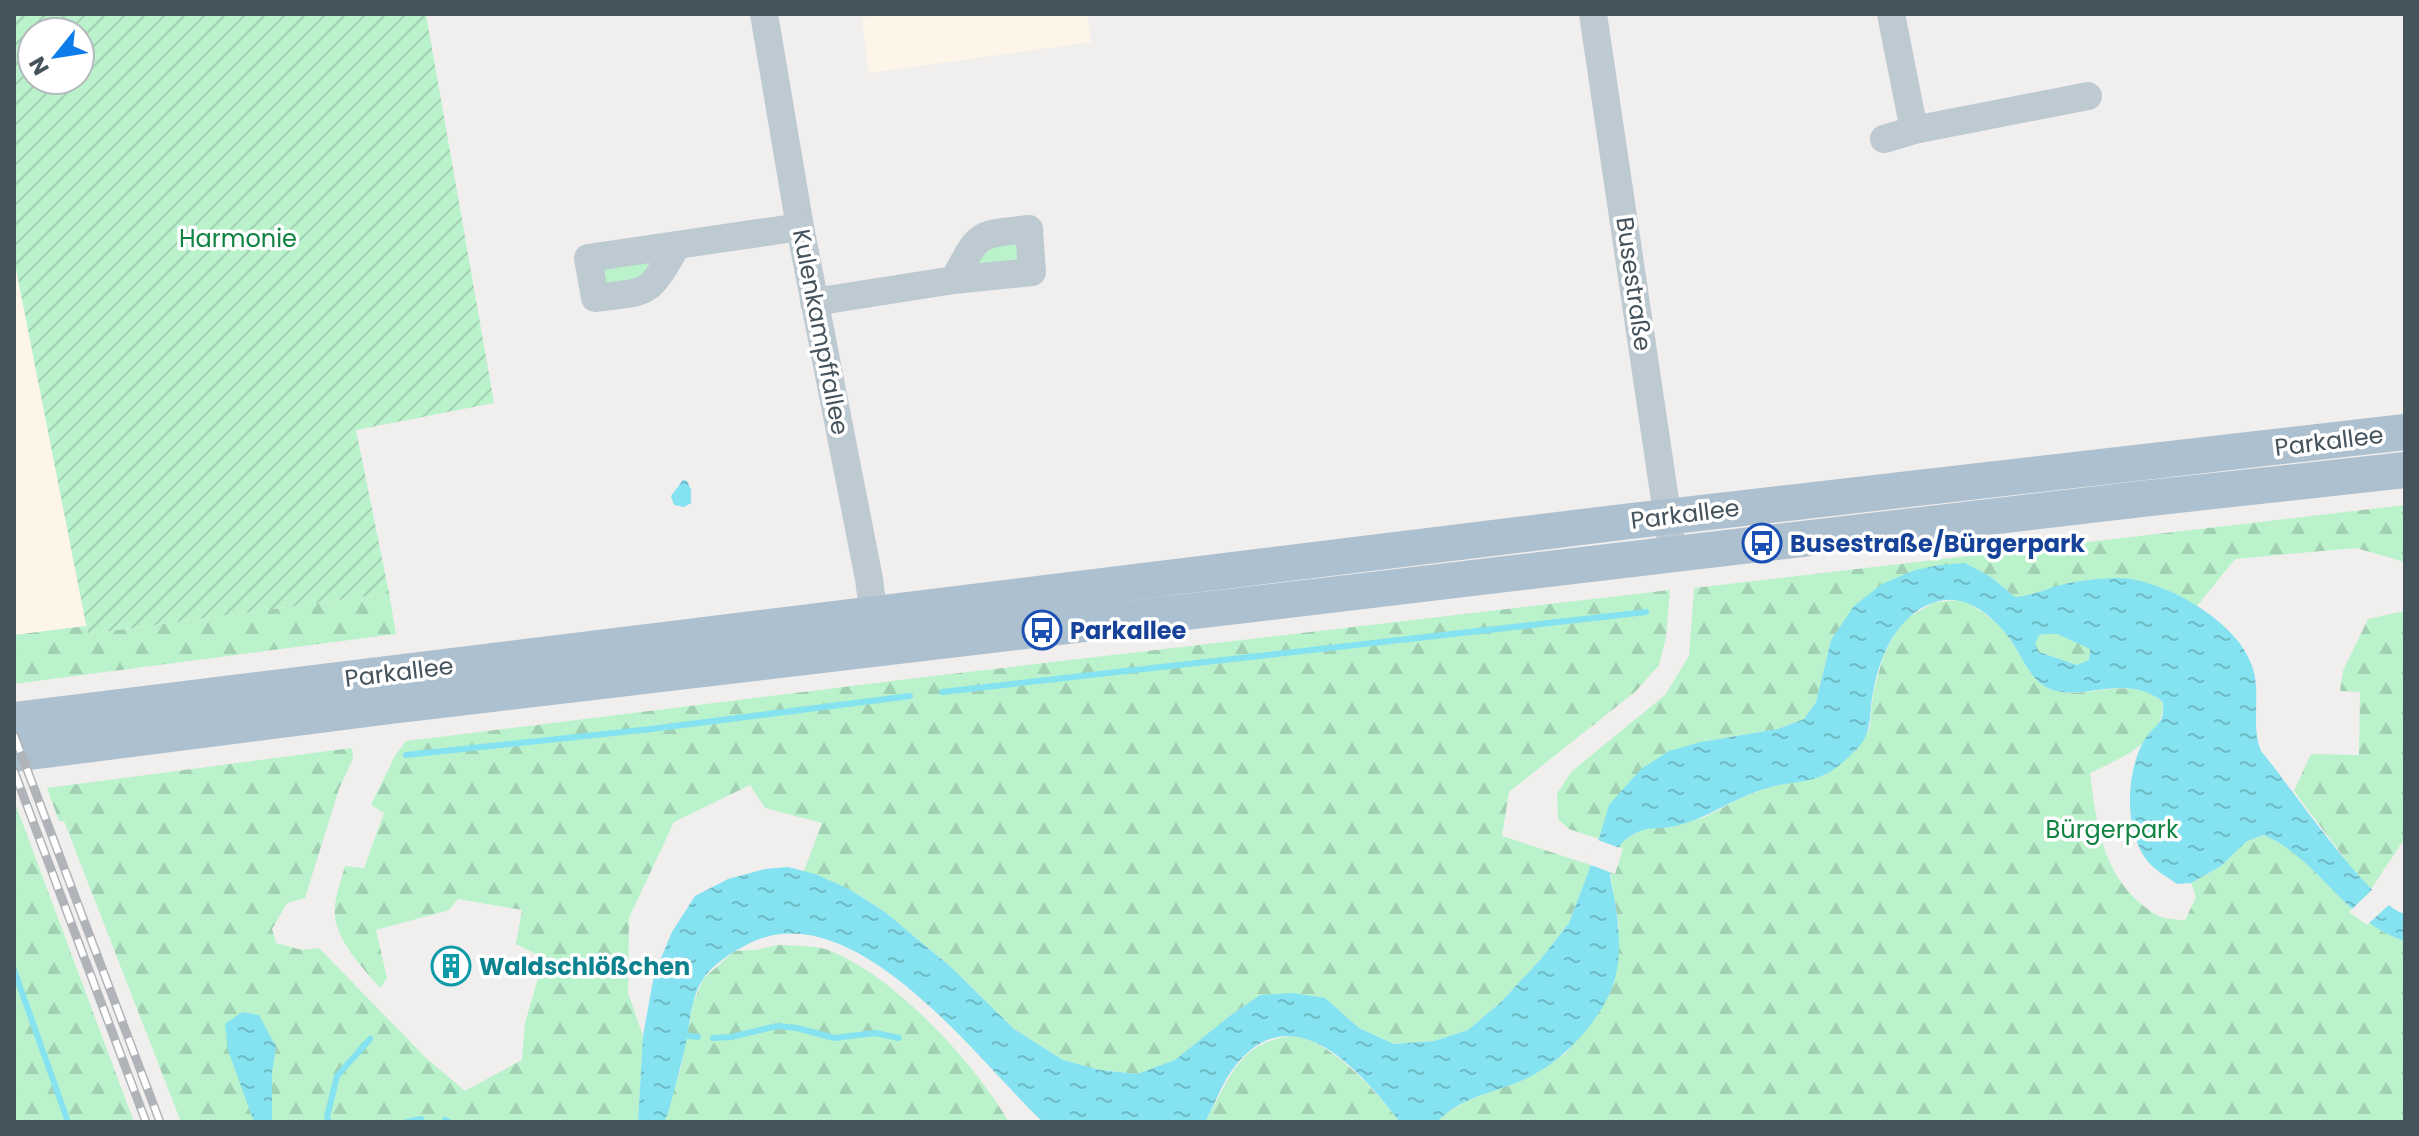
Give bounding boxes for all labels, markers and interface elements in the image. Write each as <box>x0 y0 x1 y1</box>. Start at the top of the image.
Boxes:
north arrow <box>16 16 96 96</box>
text: N <box>22 51 57 81</box>
street label: Busestraße <box>1608 215 1660 353</box>
park label: Harmonie <box>179 222 297 255</box>
street label: Kulenkampffallee <box>785 226 857 438</box>
street label: Parkallee <box>2273 418 2385 464</box>
street label: Parkallee <box>1629 491 1741 537</box>
bus stop icon: Busestraße/Bürgerpark <box>1741 522 1783 564</box>
place label: Busestraße/Bürgerpark <box>1790 527 2085 560</box>
bus stop icon: Parkallee <box>1021 609 1063 651</box>
place label: Parkallee <box>1070 614 1187 647</box>
street label: Parkallee <box>343 649 455 695</box>
park label: Bürgerpark <box>2046 813 2179 846</box>
building icon: Waldschlößchen <box>430 945 472 987</box>
place label: Waldschlößchen <box>479 950 690 983</box>

